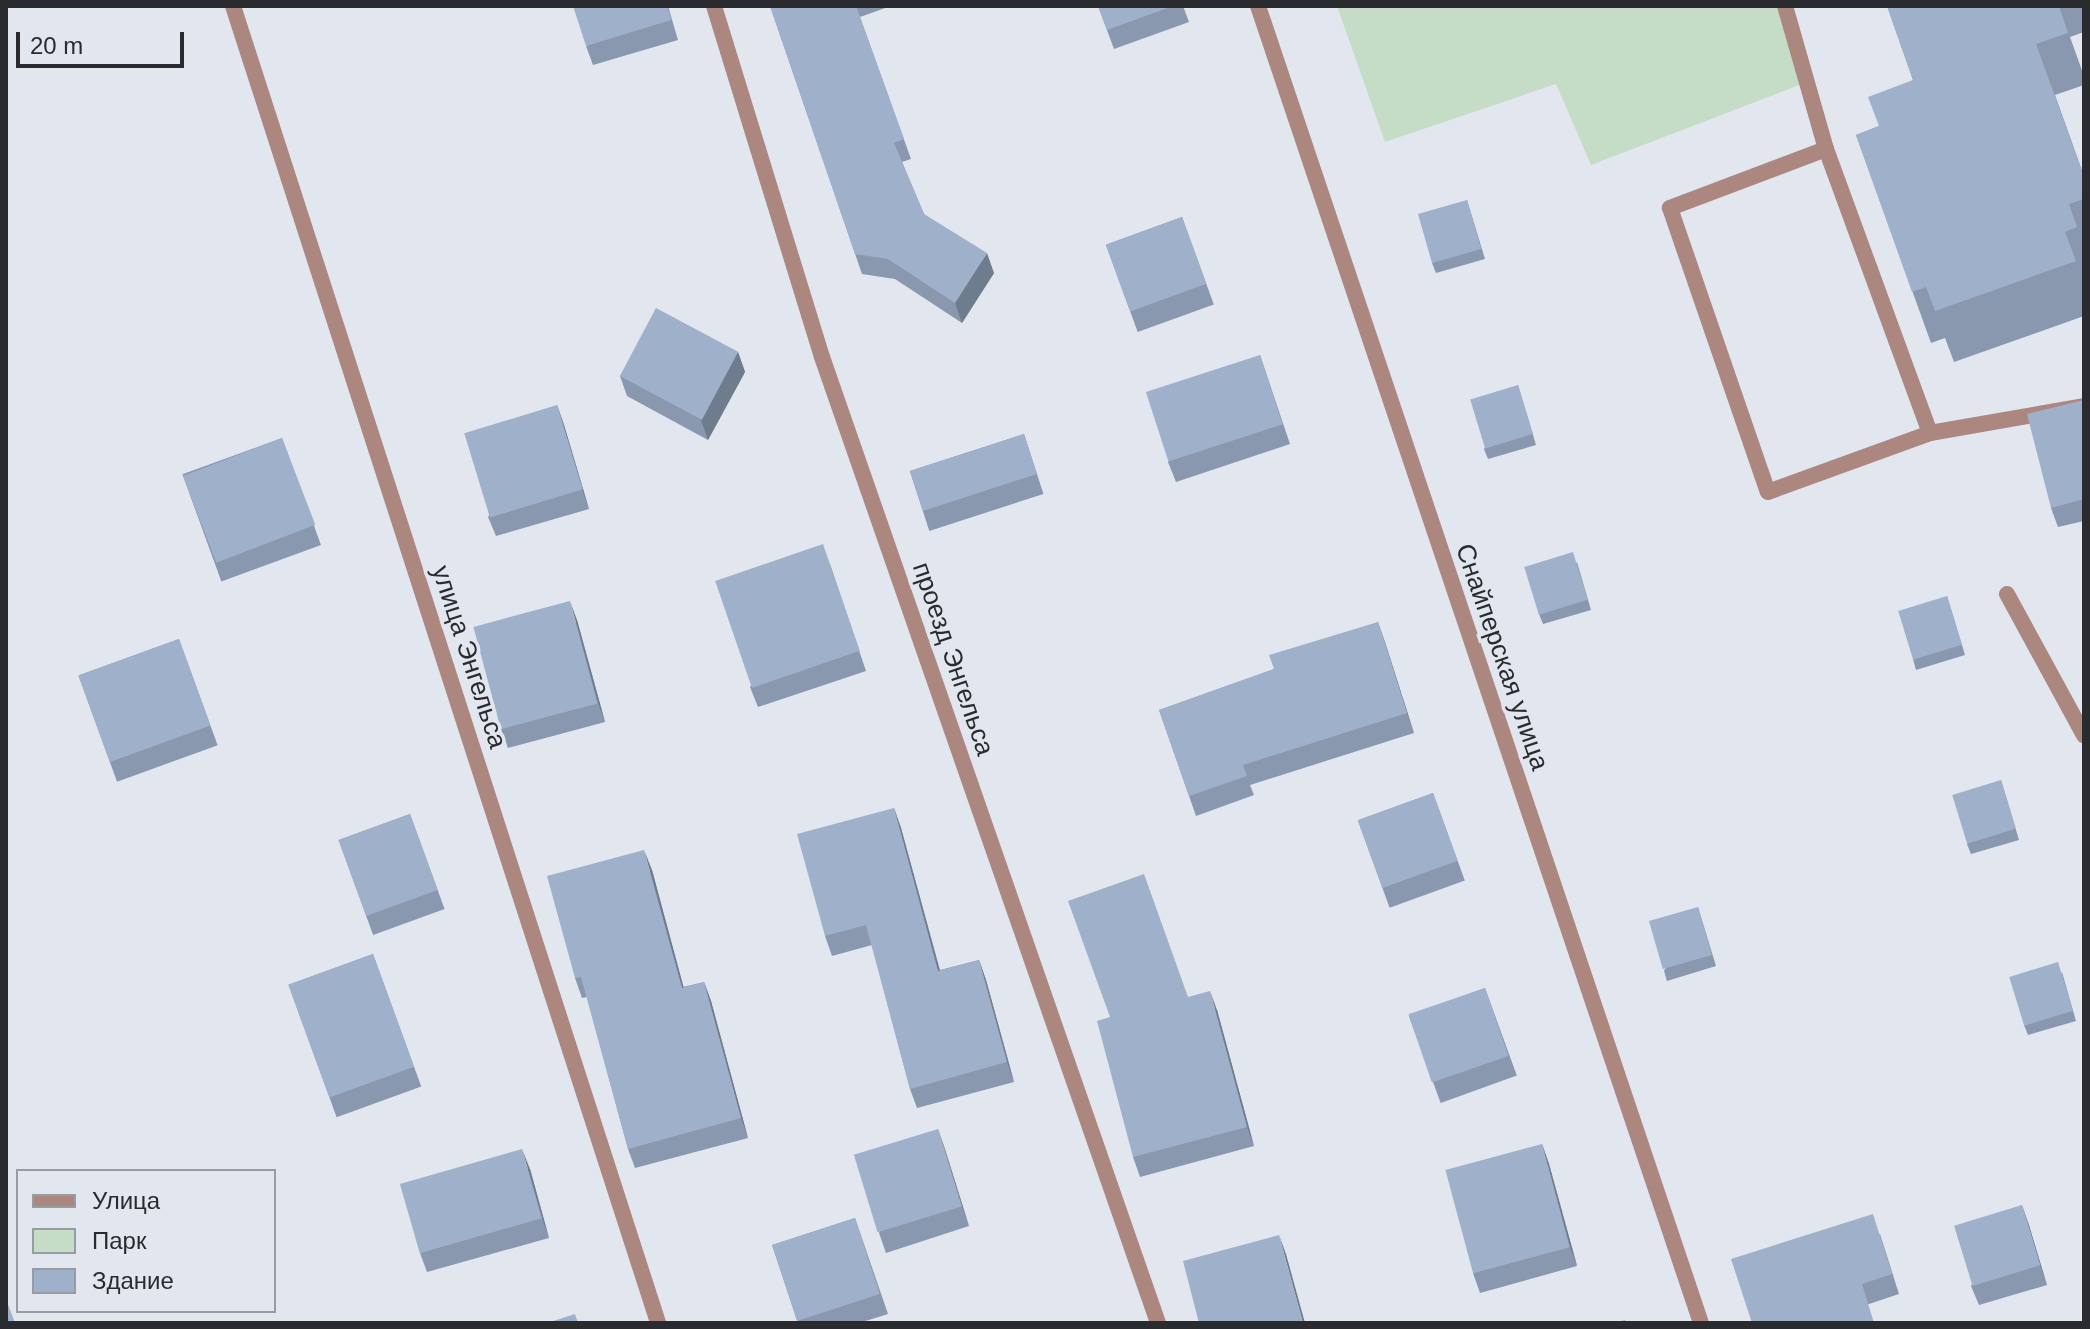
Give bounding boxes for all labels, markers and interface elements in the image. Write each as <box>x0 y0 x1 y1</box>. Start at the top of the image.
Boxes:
scale bar <box>20 16 188 66</box>
text: 20 m <box>30 32 83 59</box>
street label: Снайперская улица <box>1449 540 1555 774</box>
street label: проезд Энгельса <box>905 558 1001 760</box>
street label: улица Энгельса <box>425 562 513 752</box>
legend <box>16 1169 276 1313</box>
text: Улица <box>92 1187 160 1214</box>
text: Парк <box>92 1227 146 1254</box>
text: Здание <box>92 1267 174 1294</box>

